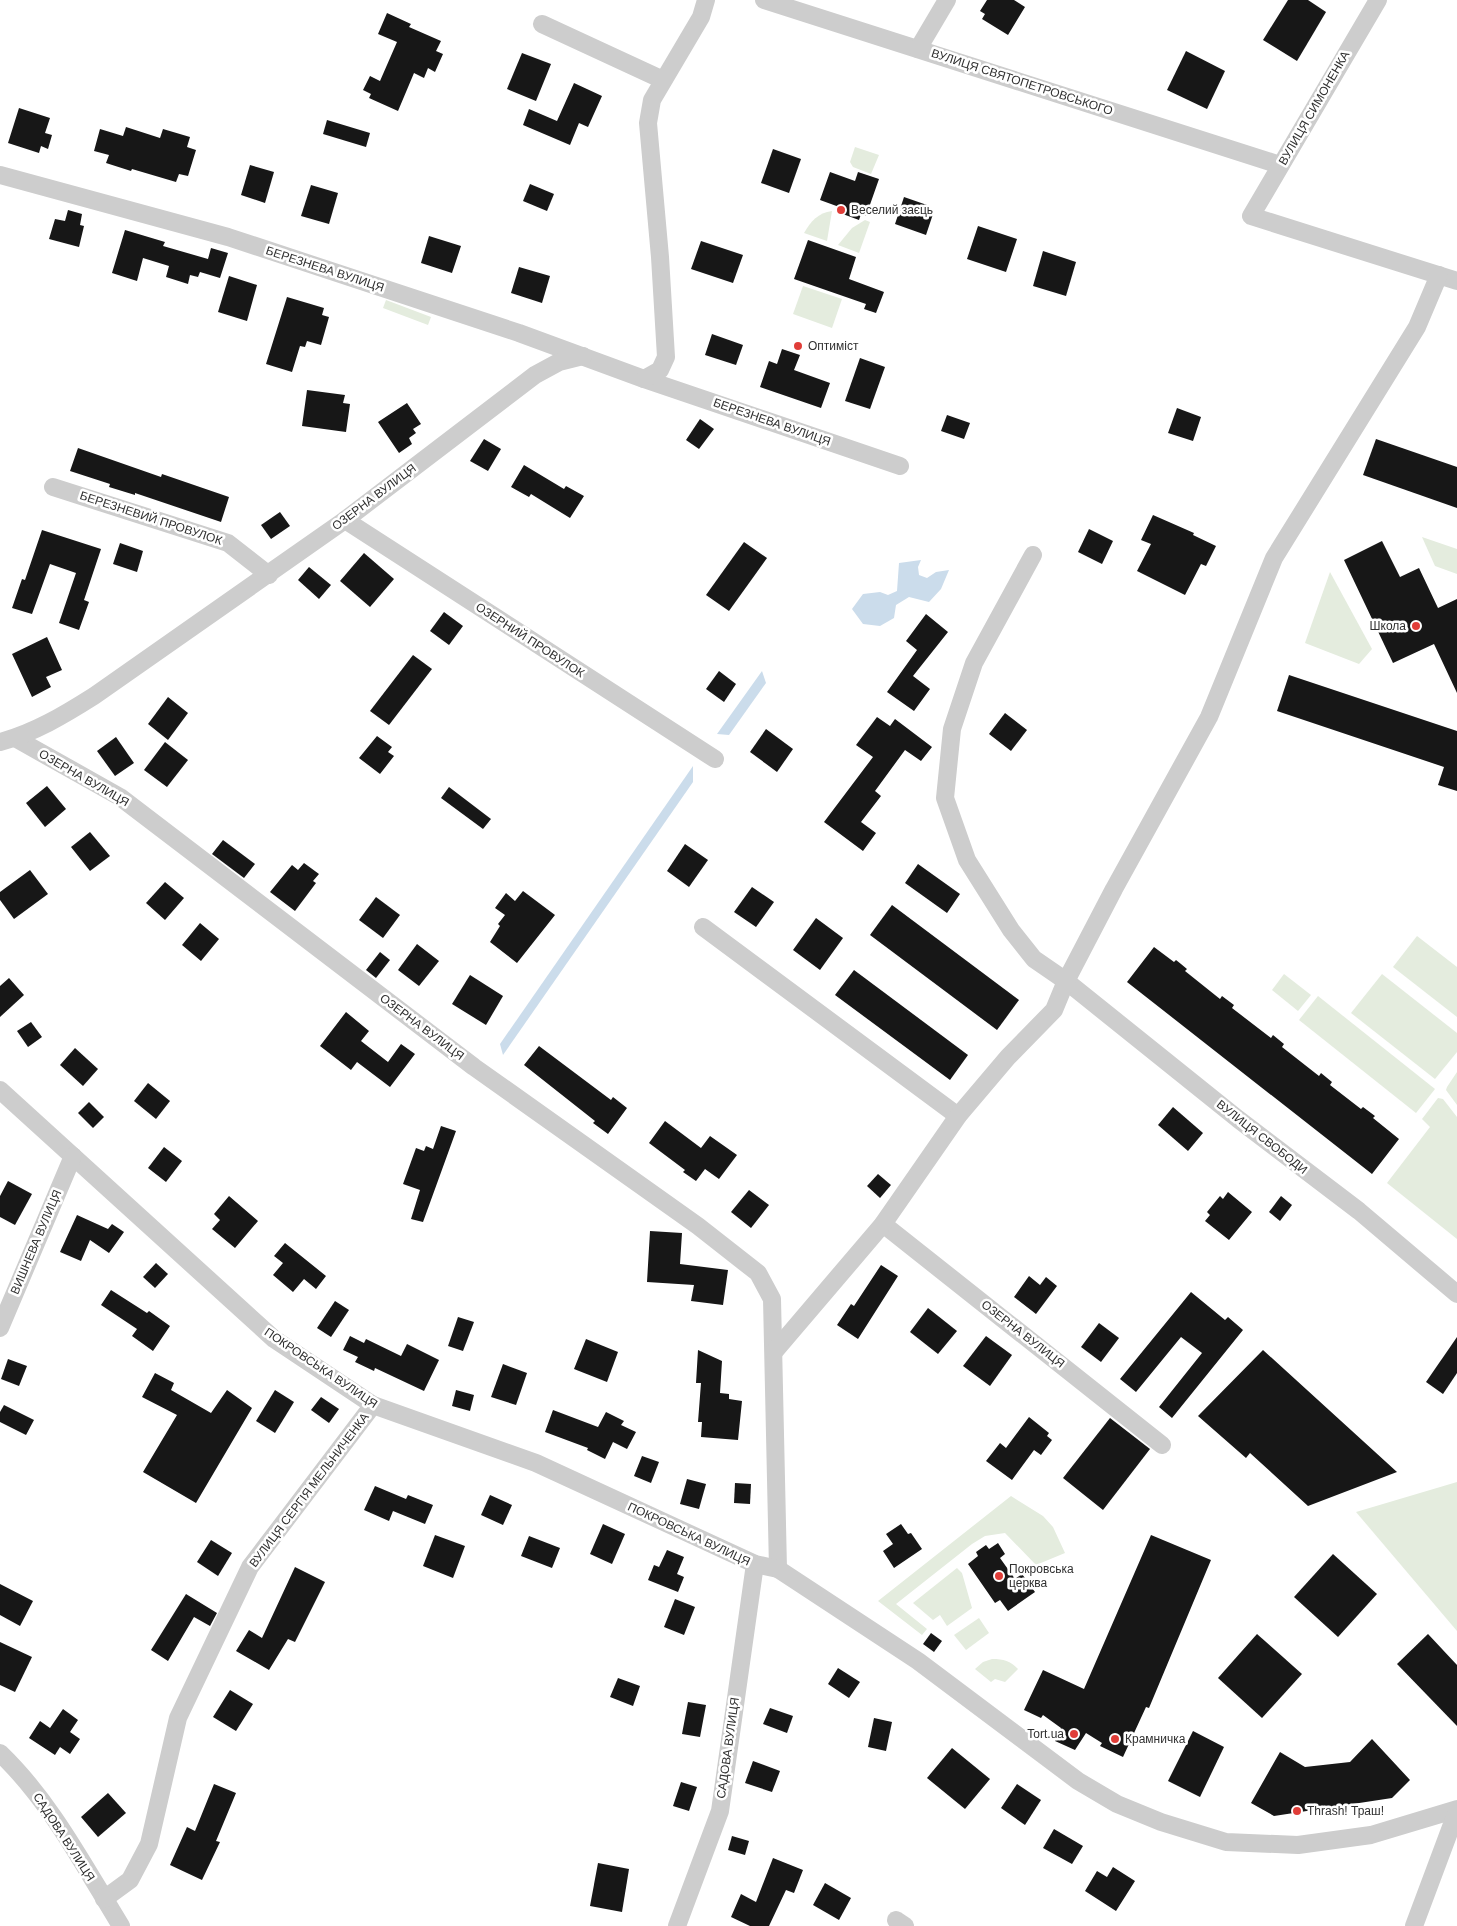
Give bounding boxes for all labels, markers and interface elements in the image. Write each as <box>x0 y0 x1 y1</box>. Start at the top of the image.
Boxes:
street label: ВУЛИЦЯ СВЯТОПЕТРОВСЬКОГО <box>930 46 1114 118</box>
street label: ВУЛИЦЯ СИМОНЕНКА <box>1276 49 1352 167</box>
place label: Веселий заєць <box>851 203 933 217</box>
marker: Веселий заєць <box>835 204 847 216</box>
street label: БЕРЕЗНЕВА ВУЛИЦЯ <box>264 243 386 295</box>
place label: Оптиміст <box>808 339 859 353</box>
marker: Оптиміст <box>792 340 804 352</box>
street label: БЕРЕЗНЕВА ВУЛИЦЯ <box>711 395 833 449</box>
street label: ОЗЕРНА ВУЛИЦЯ <box>329 461 419 533</box>
street label: БЕРЕЗНЕВИЙ ПРОВУЛОК <box>78 487 224 548</box>
street label: ОЗЕРНИЙ ПРОВУЛОК <box>473 599 587 680</box>
place label: Школа <box>1370 619 1406 633</box>
marker: Школа <box>1410 620 1422 632</box>
street label: ОЗЕРНА ВУЛИЦЯ <box>37 747 131 809</box>
street label: ОЗЕРНА ВУЛИЦЯ <box>377 991 467 1063</box>
street label: ВУЛИЦЯ СВОБОДИ <box>1214 1097 1310 1177</box>
street label: ВИШНЕВА ВУЛИЦЯ <box>8 1188 64 1296</box>
street label: ОЗЕРНА ВУЛИЦЯ <box>979 1297 1067 1371</box>
street label: ПОКРОВСЬКА ВУЛИЦЯ <box>262 1325 380 1411</box>
street label: ВУЛИЦЯ СЕРГІЯ МЕЛЬНИЧЕНКА <box>246 1410 372 1570</box>
street label: ПОКРОВСЬКА ВУЛИЦЯ <box>626 1499 752 1569</box>
place label: Покровська церква <box>1009 1562 1074 1590</box>
marker: Покровська церква <box>993 1570 1005 1582</box>
street label: САДОВА ВУЛИЦЯ <box>714 1696 742 1800</box>
place label: Tort.ua <box>1027 1727 1064 1741</box>
marker: Tort.ua <box>1068 1728 1080 1740</box>
place label: Крамничка <box>1125 1732 1186 1746</box>
marker: Крамничка <box>1109 1733 1121 1745</box>
street label: САДОВА ВУЛИЦЯ <box>30 1790 98 1884</box>
place label: Thrash! Траш! <box>1307 1804 1384 1818</box>
marker: Thrash! Траш! <box>1291 1805 1303 1817</box>

